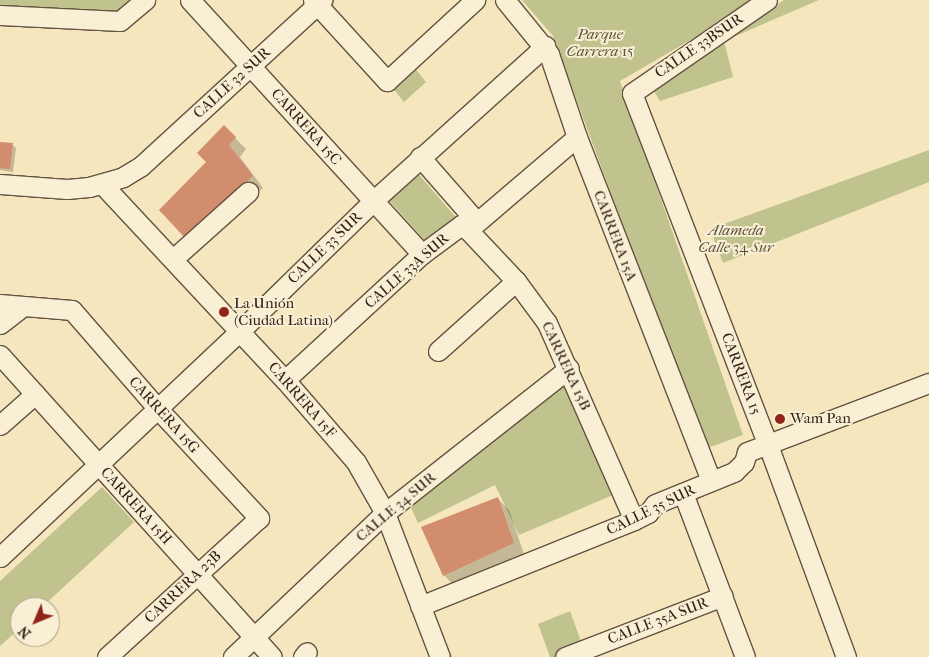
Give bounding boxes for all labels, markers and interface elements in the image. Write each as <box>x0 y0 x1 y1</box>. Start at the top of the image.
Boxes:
street label: CALLE 33BSUR <box>651 10 747 82</box>
park label: Parque Carrera 15 <box>567 25 633 60</box>
street label: CALLE 32 SUR <box>190 44 274 122</box>
street label: CARRERA 15C <box>267 85 345 169</box>
street label: CARRERA 15A <box>589 188 641 284</box>
street label: CALLE 33 SUR <box>284 208 366 288</box>
park label: Alameda Calle 34 Sur <box>698 221 774 256</box>
street label: CALLE 33A SUR <box>361 230 453 312</box>
place label: La Unión (Ciudad Latina) <box>234 294 333 329</box>
marker: La Unión (Ciudad Latina) <box>218 306 230 318</box>
street label: CARRERA 15B <box>538 319 594 413</box>
street label: CARRERA 15 <box>717 330 765 418</box>
street label: CARRERA 15F <box>264 358 340 442</box>
street label: CARRERA 15G <box>125 373 203 457</box>
place label: Wam Pan <box>790 410 851 428</box>
marker: Wam Pan <box>774 413 786 425</box>
street label: CARRERA 15H <box>96 463 176 549</box>
street label: CALLE 34 SUR <box>352 468 440 546</box>
street label: CALLE 35 SUR <box>604 481 698 539</box>
street label: CARRERA 23B <box>141 547 225 627</box>
street label: CALLE 35A SUR <box>605 594 711 648</box>
north arrow <box>10 597 60 647</box>
text: N <box>15 622 35 642</box>

